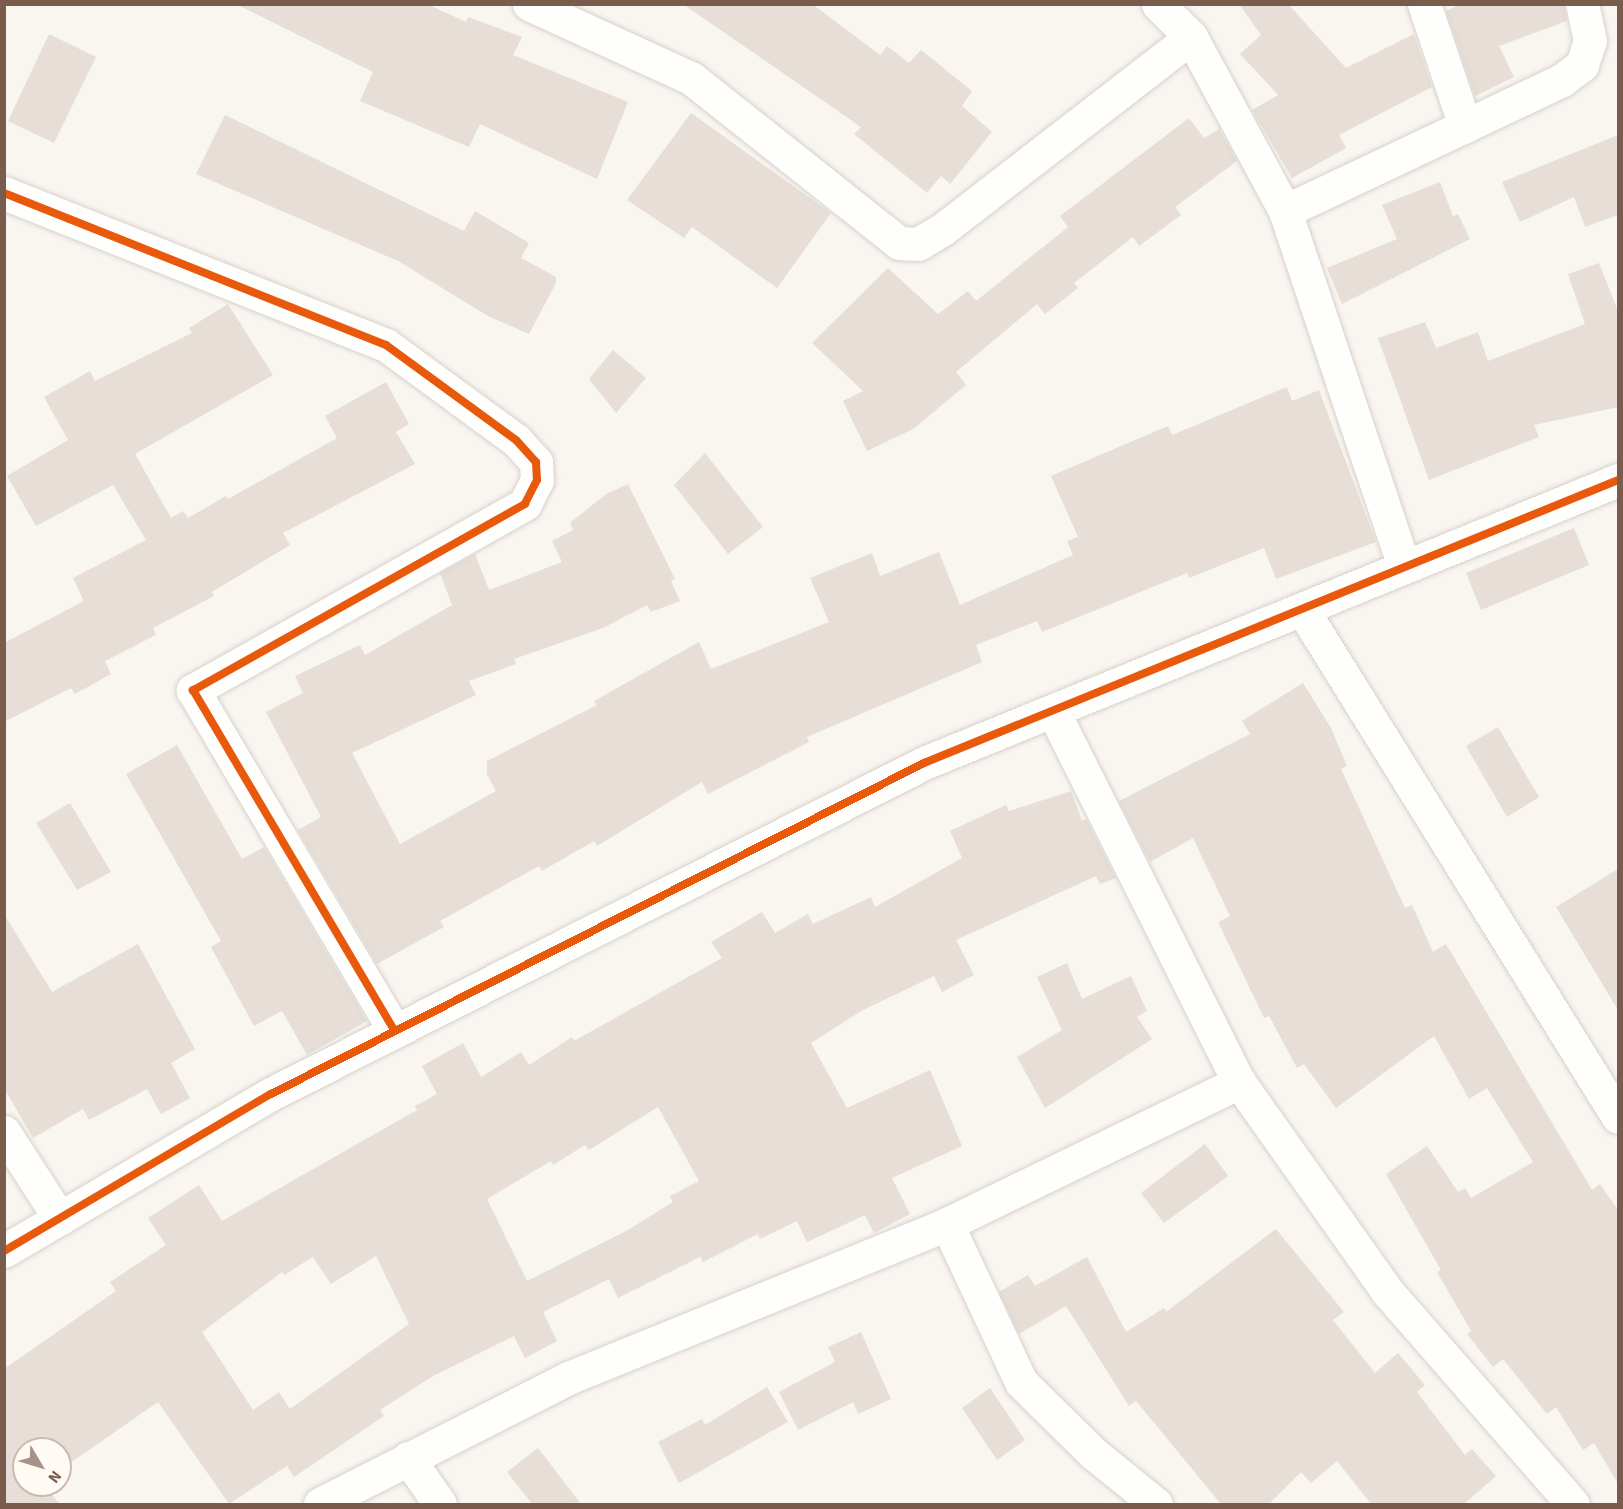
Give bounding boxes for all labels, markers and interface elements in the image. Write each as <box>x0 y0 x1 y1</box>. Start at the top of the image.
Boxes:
north arrow <box>12 1437 72 1497</box>
text: N <box>43 1466 67 1488</box>

